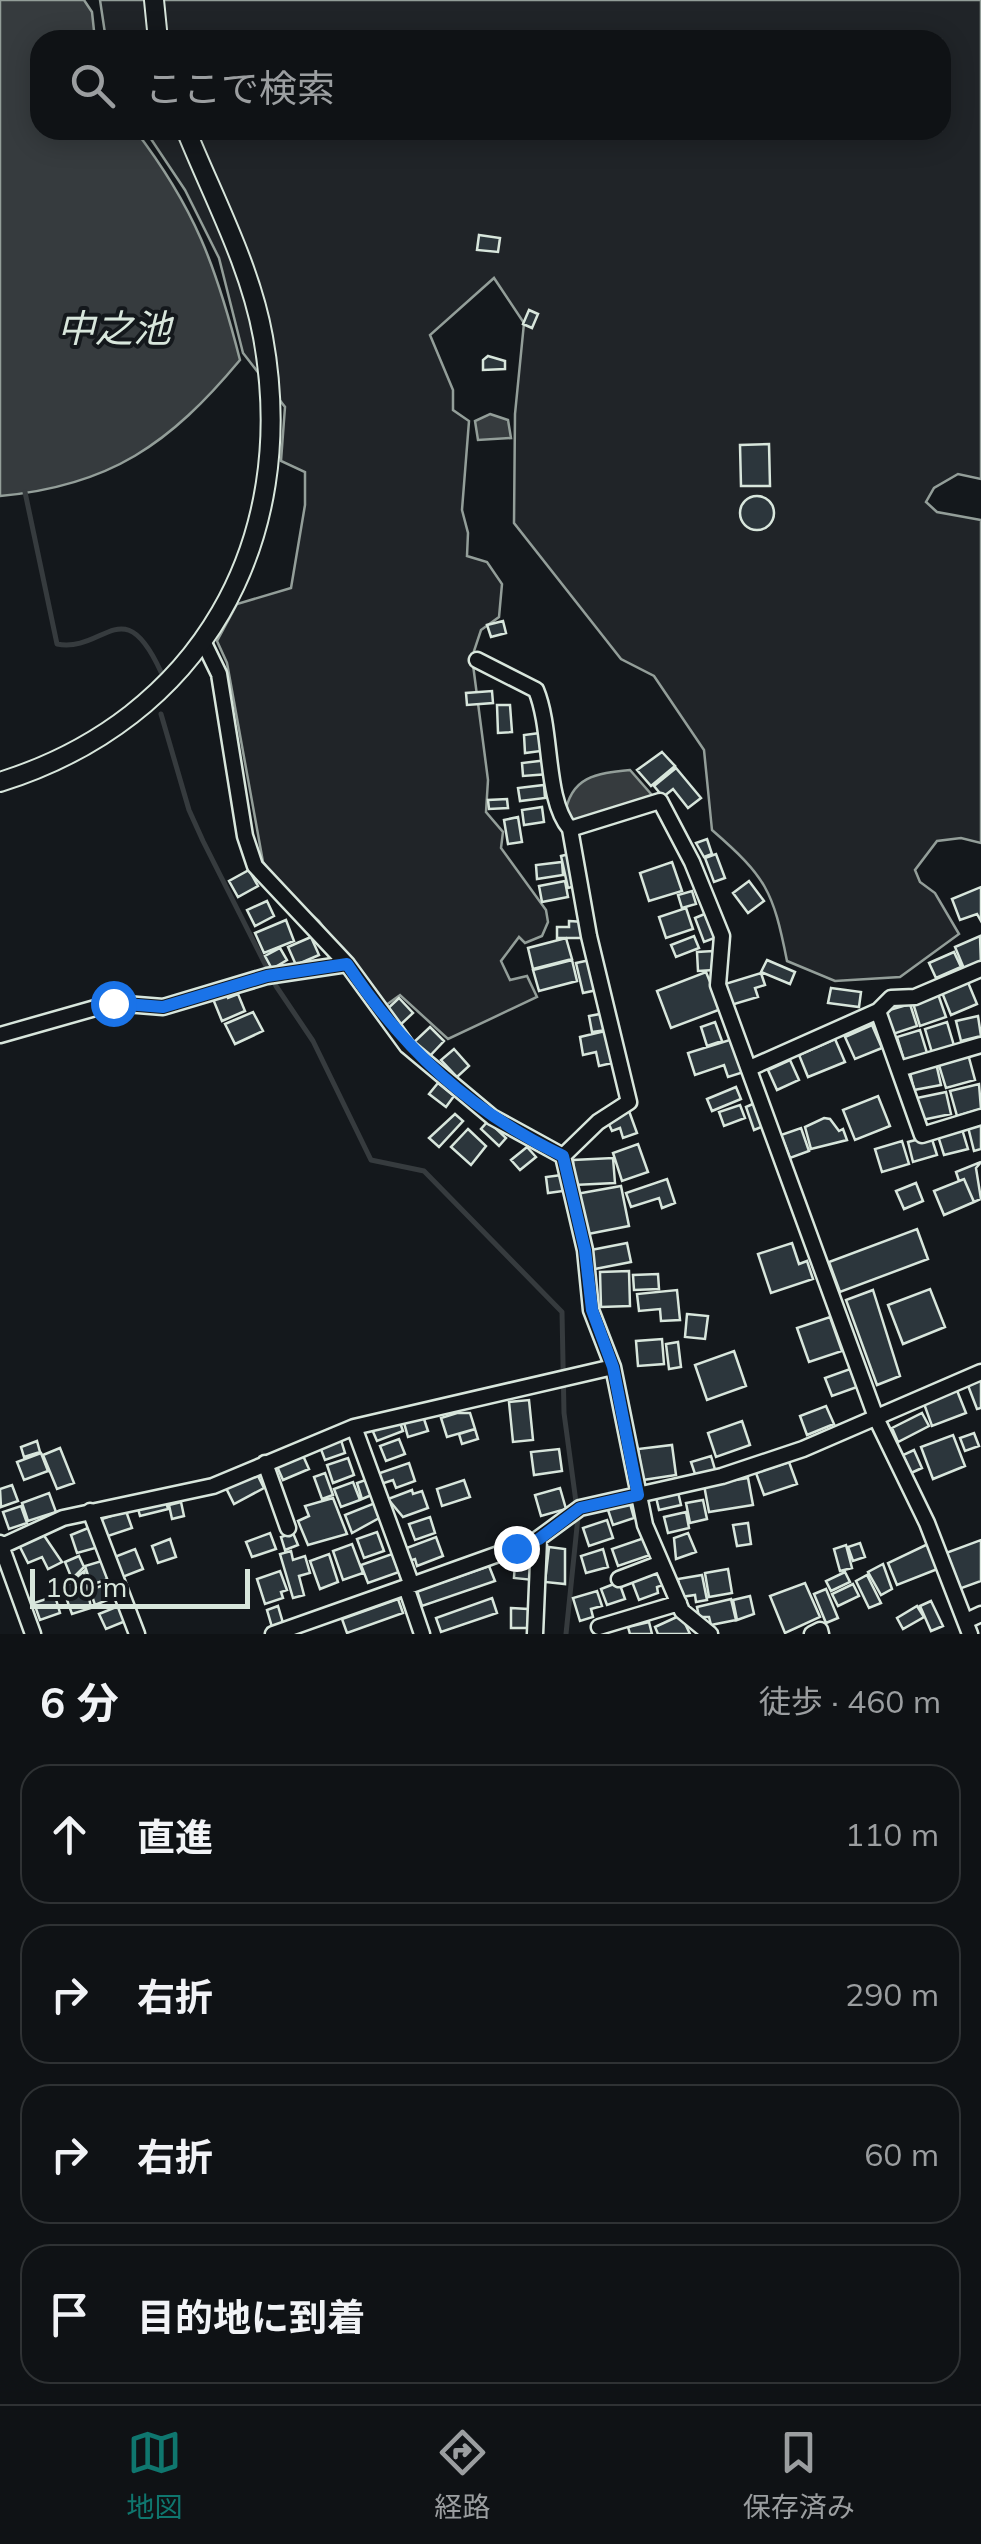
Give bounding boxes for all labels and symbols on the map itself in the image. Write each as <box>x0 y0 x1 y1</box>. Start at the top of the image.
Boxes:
water label: 中之池 <box>57 304 175 352</box>
route start <box>91 981 137 1027</box>
route end <box>494 1526 540 1572</box>
scale bar <box>30 1564 250 1608</box>

